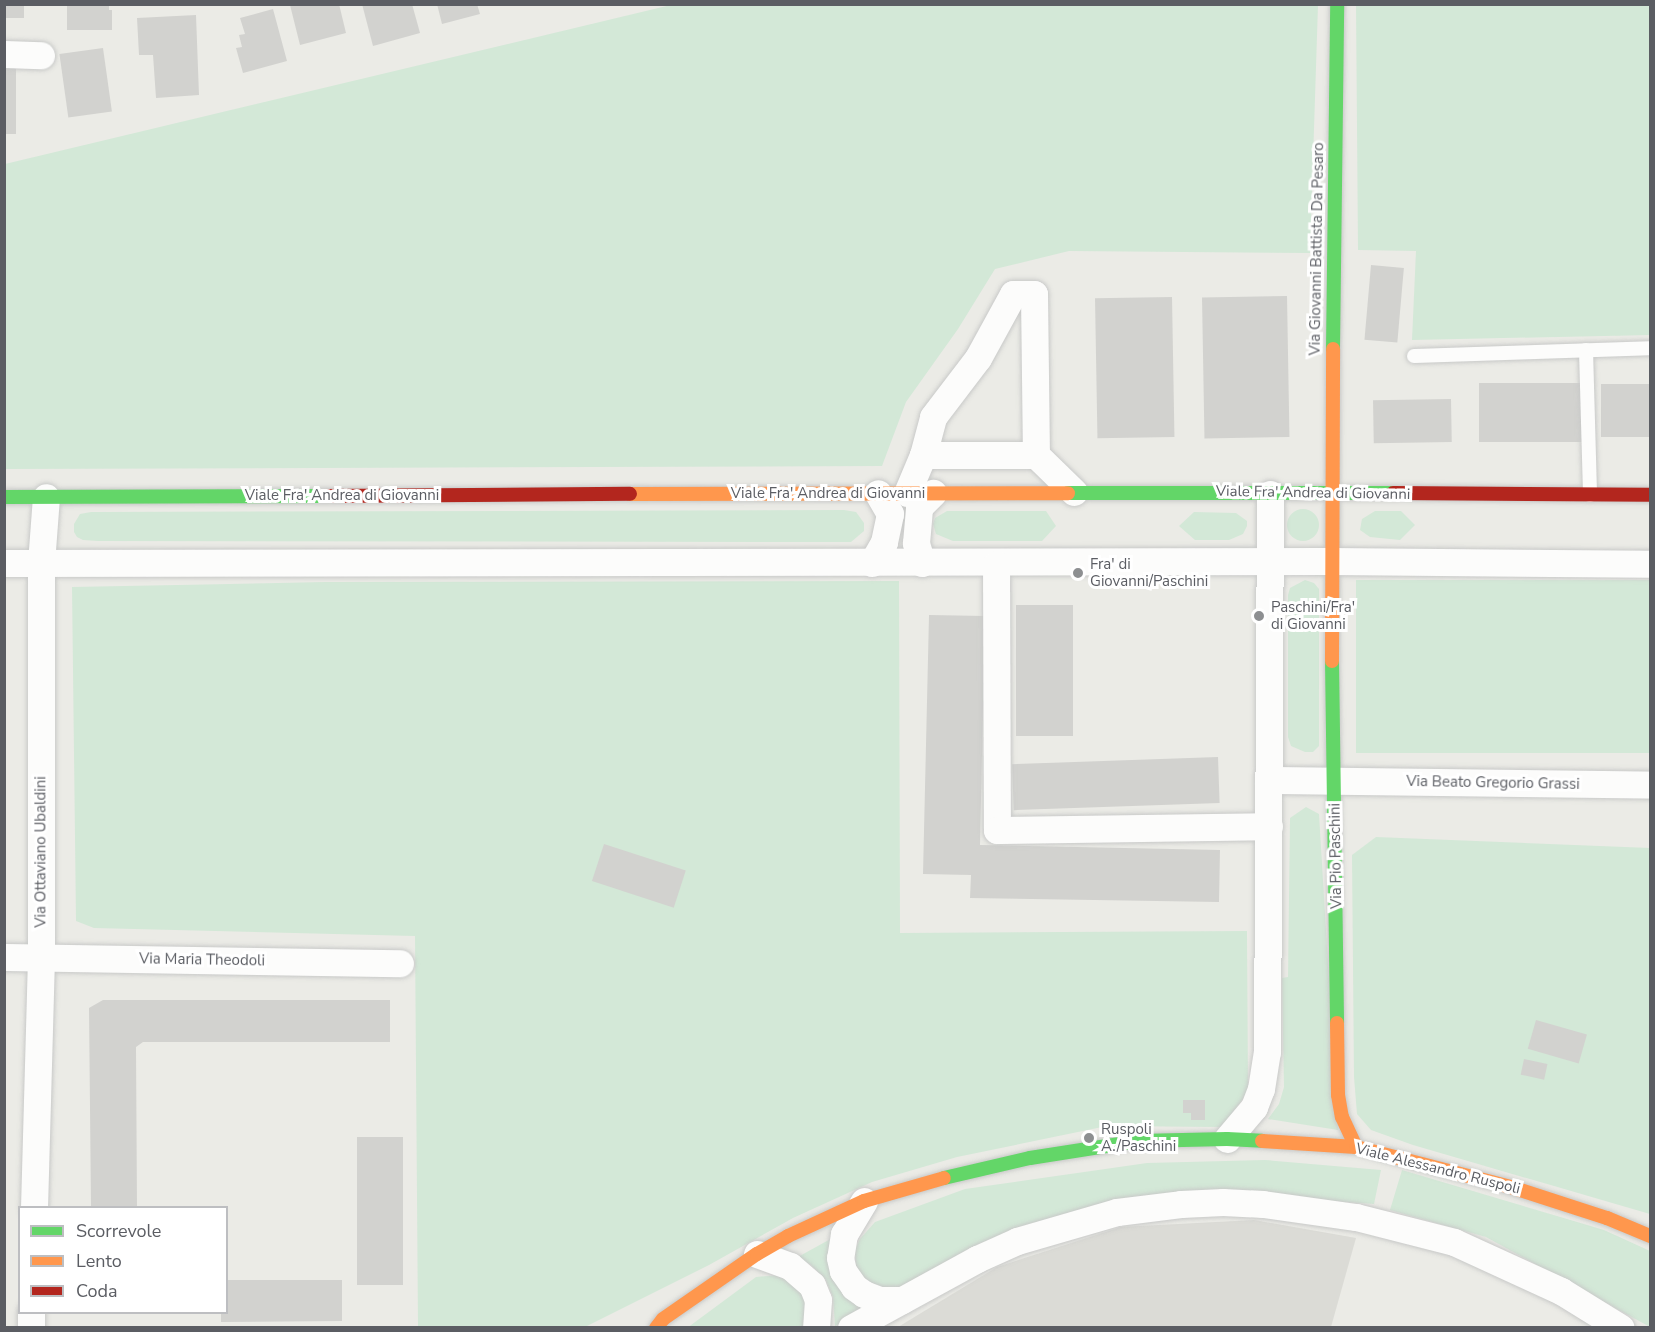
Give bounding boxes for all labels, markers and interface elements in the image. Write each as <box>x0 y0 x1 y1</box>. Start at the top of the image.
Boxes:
street label: Via Giovanni Battista Da Pesaro <box>1306 142 1328 356</box>
street label: Viale Fra' Andrea di Giovanni <box>1216 482 1410 504</box>
street label: Viale Fra' Andrea di Giovanni <box>731 485 925 503</box>
street label: Viale Fra' Andrea di Giovanni <box>245 487 439 505</box>
place label: Fra' di Giovanni/Paschini <box>1090 555 1208 590</box>
marker: Fra' di Giovanni/Paschini <box>1071 566 1085 580</box>
place label: Paschini/Fra' di Giovanni <box>1271 598 1355 633</box>
marker: Paschini/Fra' di Giovanni <box>1252 609 1266 623</box>
street label: Via Beato Gregorio Grassi <box>1406 772 1580 794</box>
street label: Via Ottaviano Ubaldini <box>32 776 50 928</box>
street label: Via Pio Paschini <box>1326 803 1346 909</box>
street label: Via Maria Theodoli <box>139 950 265 970</box>
place label: Ruspoli A./Paschini <box>1101 1120 1176 1155</box>
marker: Ruspoli A./Paschini <box>1082 1131 1096 1145</box>
street label: Viale Alessandro Ruspoli <box>1354 1140 1522 1198</box>
legend <box>18 1206 228 1314</box>
text: Scorrevole <box>76 1219 161 1243</box>
text: Lento <box>76 1249 122 1273</box>
text: Coda <box>76 1279 118 1303</box>

